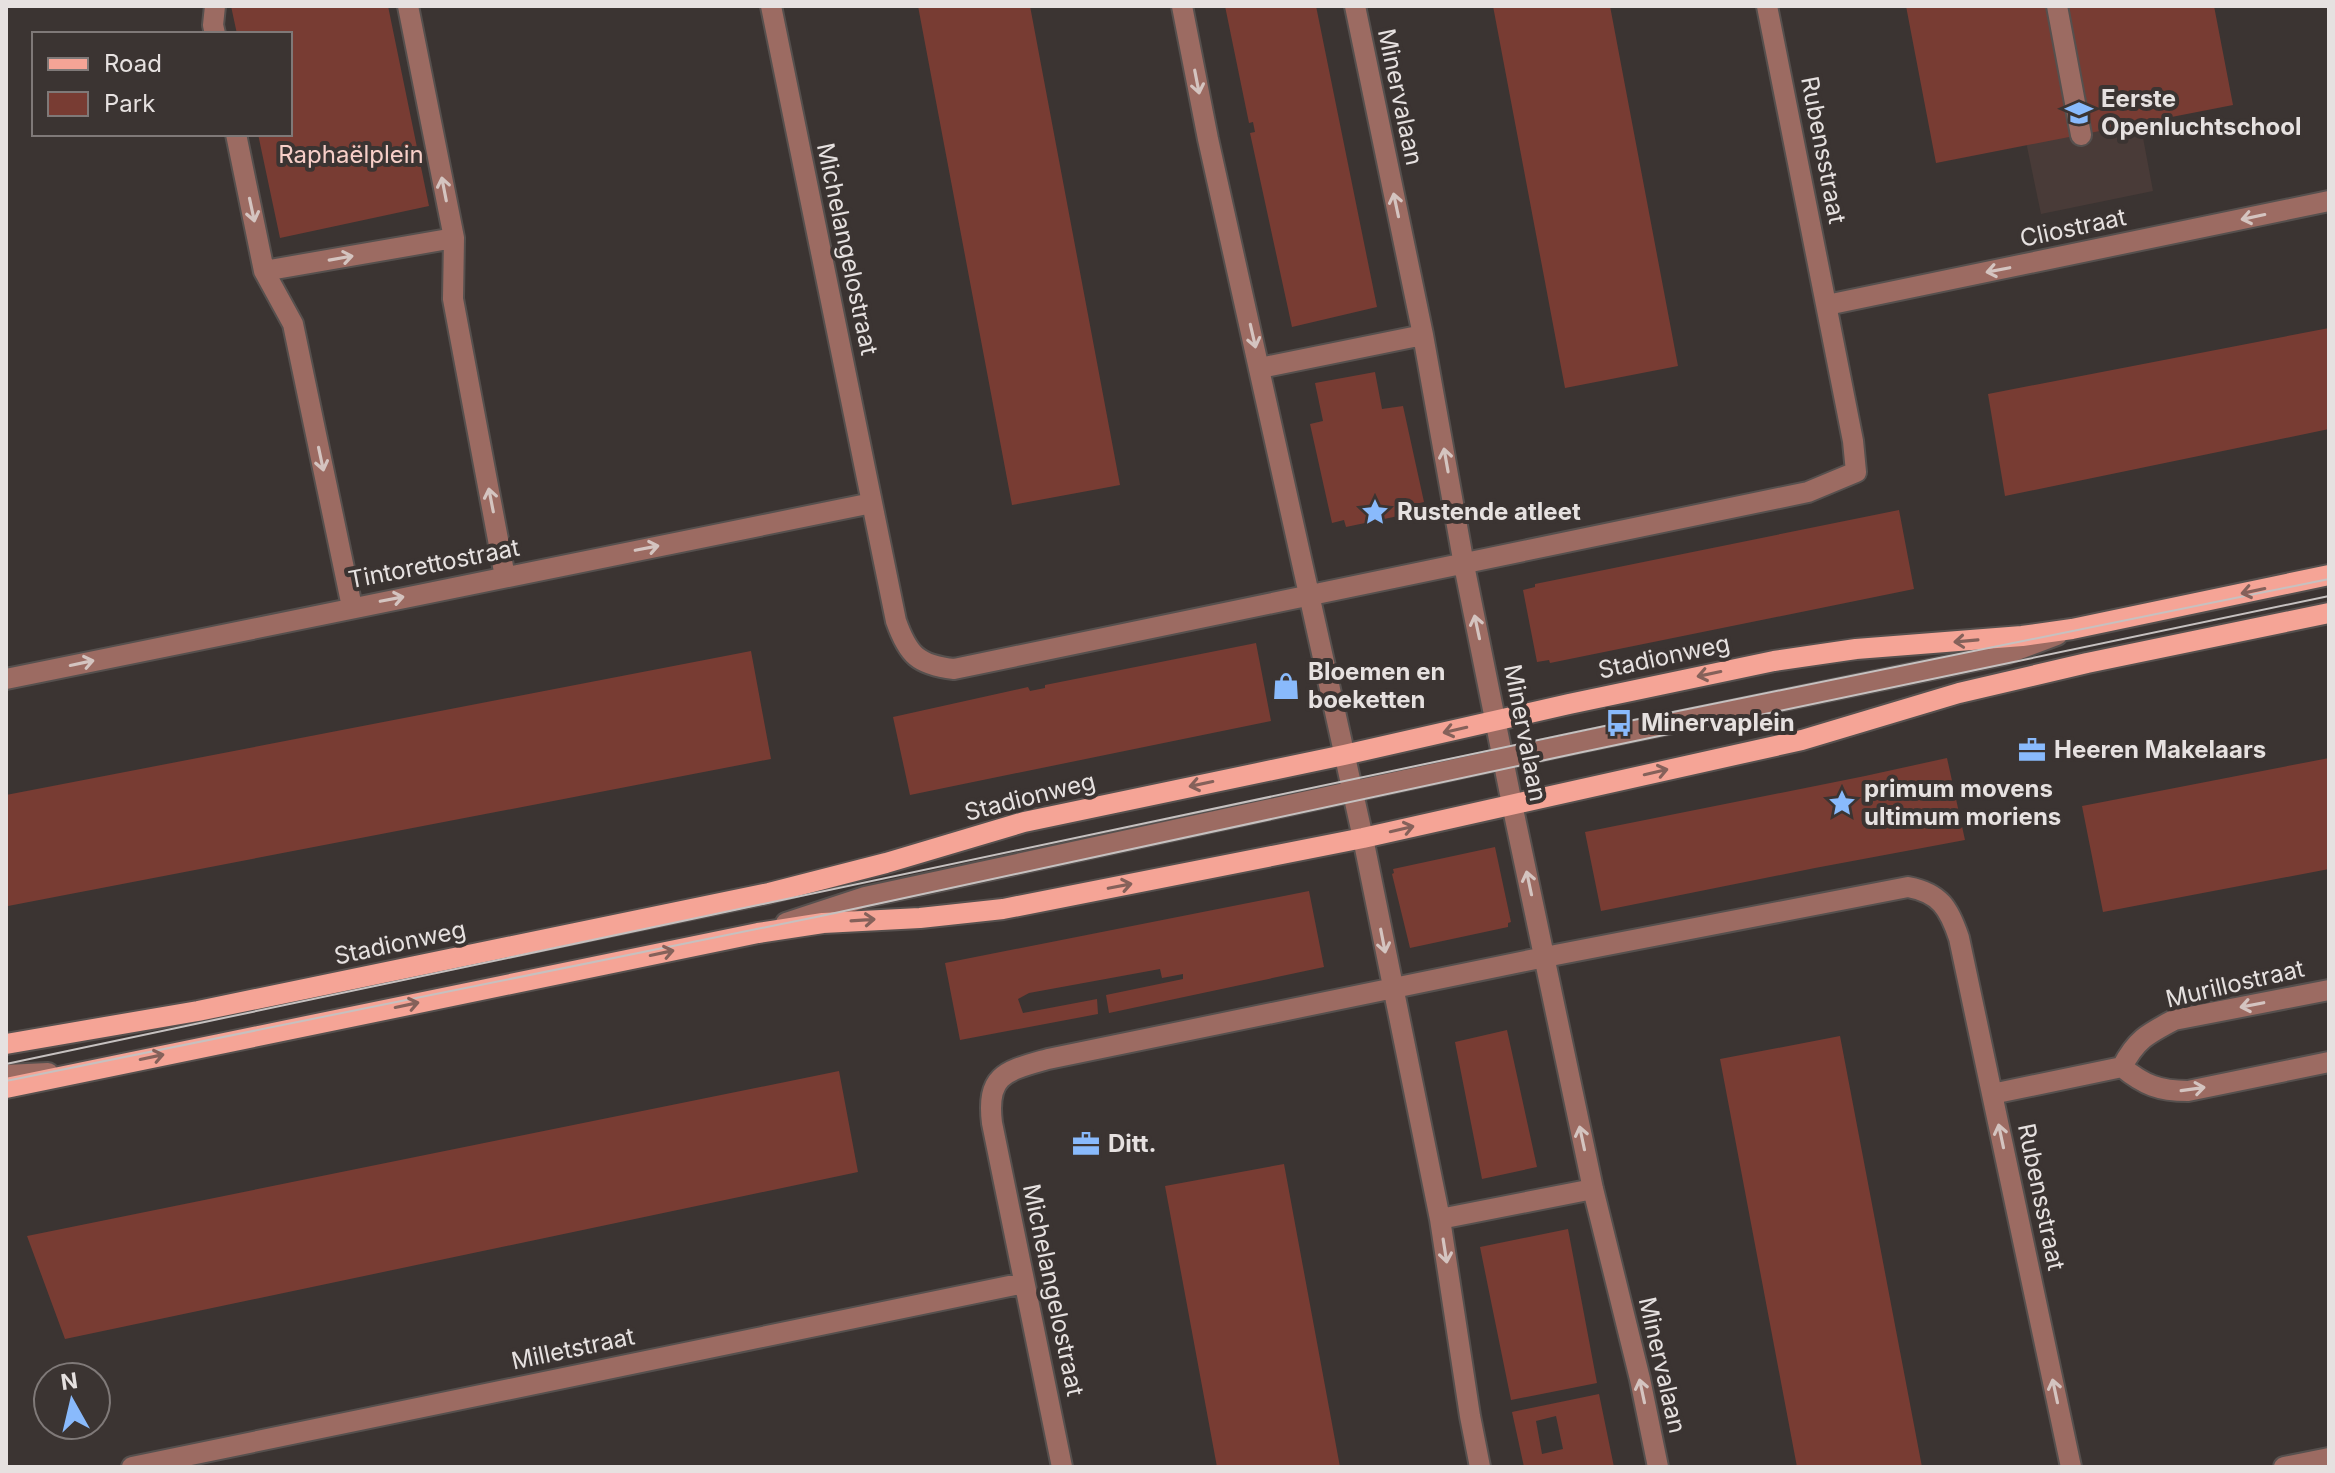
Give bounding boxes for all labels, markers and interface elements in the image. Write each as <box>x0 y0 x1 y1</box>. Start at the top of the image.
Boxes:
street label: Minervalaan <box>1372 26 1429 168</box>
legend <box>32 32 292 136</box>
text: Road <box>104 49 162 78</box>
one-way arrow <box>1190 69 1205 95</box>
street label: Rubensstraat <box>1795 74 1852 226</box>
place label: Eerste Openluchtschool <box>2101 84 2301 141</box>
text: Park <box>104 89 155 118</box>
school or university icon: Eerste Openluchtschool <box>2064 98 2094 128</box>
park label: Raphaëlplein <box>278 140 424 169</box>
street label: Michelangelostraat <box>811 140 884 358</box>
one-way arrow <box>436 176 451 202</box>
one-way arrow <box>1388 193 1403 218</box>
one-way arrow <box>245 197 260 223</box>
street label: Cliostraat <box>2017 202 2129 253</box>
one-way arrow <box>2240 210 2266 225</box>
one-way arrow <box>328 249 353 264</box>
one-way arrow <box>1986 263 2011 278</box>
one-way arrow <box>1246 323 1261 349</box>
one-way arrow <box>315 445 330 471</box>
one-way arrow <box>1437 448 1452 473</box>
one-way arrow <box>482 488 497 513</box>
place icon: Rustende atleet <box>1360 497 1390 527</box>
place label: Rustende atleet <box>1397 497 1581 526</box>
street label: Tintorettostraat <box>346 533 522 594</box>
one-way arrow <box>634 540 659 555</box>
one-way arrow <box>2240 584 2266 599</box>
one-way arrow <box>379 591 404 606</box>
one-way arrow <box>1469 615 1484 640</box>
street label: Stadionweg <box>1595 628 1732 685</box>
one-way arrow <box>1953 634 1980 649</box>
one-way arrow <box>69 655 95 670</box>
place label: Bloemen en boeketten <box>1308 657 1445 714</box>
street label: Minervalaan <box>1498 662 1553 804</box>
one-way arrow <box>1697 668 1722 683</box>
shop icon: Bloemen en boeketten <box>1271 671 1301 701</box>
bus stop icon: Minervaplein <box>1604 708 1634 738</box>
place label: Minervaplein <box>1641 708 1795 737</box>
one-way arrow <box>1443 723 1468 738</box>
office icon: Heeren Makelaars <box>2017 735 2047 765</box>
place label: Heeren Makelaars <box>2054 735 2266 764</box>
one-way arrow <box>1643 764 1668 779</box>
street label: Stadionweg <box>961 766 1098 827</box>
place label: primum movens ultimum moriens <box>1864 774 2061 831</box>
one-way arrow <box>1188 777 1214 792</box>
place icon: primum movens ultimum moriens <box>1827 788 1857 818</box>
one-way arrow <box>1389 821 1415 836</box>
one-way arrow <box>1521 871 1536 896</box>
one-way arrow <box>1107 877 1132 892</box>
one-way arrow <box>849 912 876 927</box>
street label: Stadionweg <box>331 914 468 971</box>
one-way arrow <box>1376 928 1391 954</box>
one-way arrow <box>649 944 674 959</box>
street label: Murillostraat <box>2163 953 2307 1014</box>
one-way arrow <box>394 997 419 1012</box>
one-way arrow <box>2240 998 2266 1013</box>
one-way arrow <box>139 1049 165 1064</box>
one-way arrow <box>2180 1081 2205 1096</box>
street label: Rubensstraat <box>2012 1121 2071 1273</box>
one-way arrow <box>1993 1124 2008 1150</box>
one-way arrow <box>1574 1125 1589 1151</box>
office icon: Ditt. <box>1071 1129 1101 1159</box>
place label: Ditt. <box>1108 1129 1157 1158</box>
street label: Michelangelostraat <box>1017 1181 1090 1399</box>
one-way arrow <box>1438 1238 1453 1263</box>
street label: Minervalaan <box>1633 1294 1692 1436</box>
street label: Milletstraat <box>509 1321 637 1376</box>
north arrow <box>32 1361 112 1441</box>
text: N <box>59 1367 79 1395</box>
one-way arrow <box>1634 1378 1649 1404</box>
one-way arrow <box>2047 1378 2062 1404</box>

